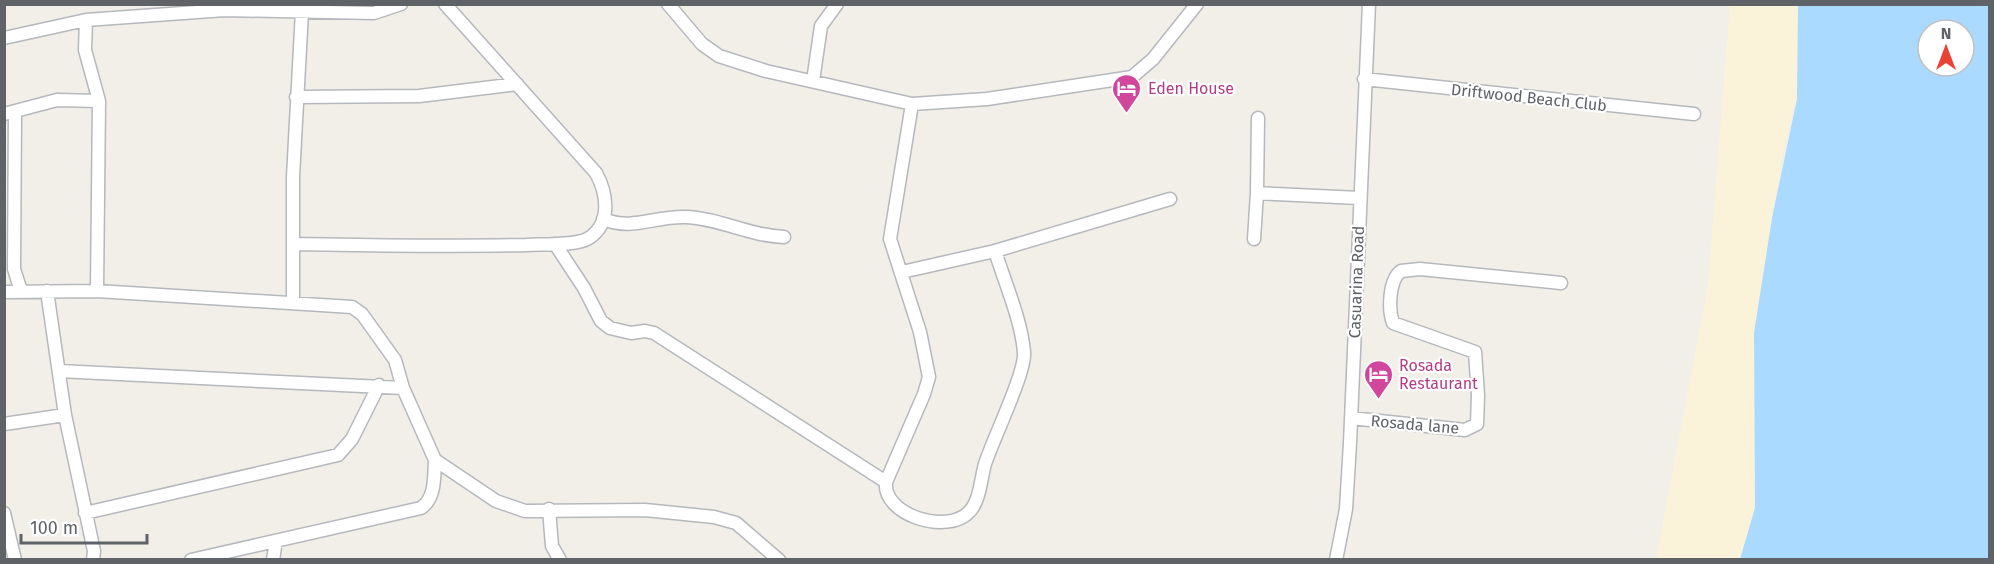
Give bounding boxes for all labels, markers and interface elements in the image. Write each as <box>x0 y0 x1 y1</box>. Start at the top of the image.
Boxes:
north arrow <box>1916 18 1976 78</box>
text: N <box>1941 24 1951 43</box>
hotel icon: Eden House <box>1111 72 1143 114</box>
place label: Eden House <box>1148 79 1234 98</box>
street label: Driftwood Beach Club <box>1450 80 1608 115</box>
street label: Casuarina Road <box>1345 225 1368 339</box>
place label: Rosada Restaurant <box>1399 356 1478 393</box>
hotel icon: Rosada Restaurant <box>1362 358 1394 400</box>
street label: Rosada lane <box>1370 411 1460 438</box>
scale bar <box>21 507 147 545</box>
text: 100 m <box>30 517 78 539</box>

